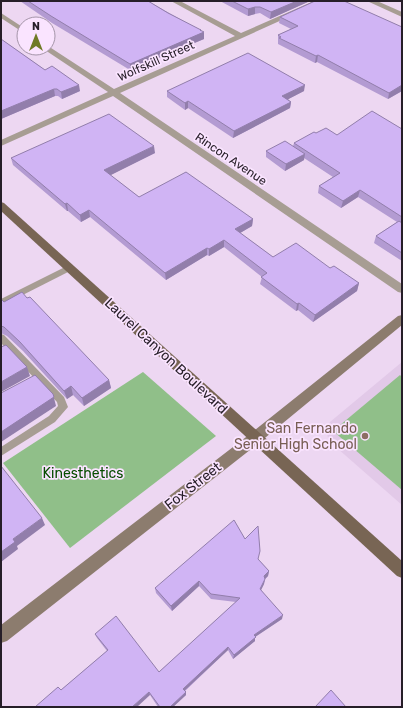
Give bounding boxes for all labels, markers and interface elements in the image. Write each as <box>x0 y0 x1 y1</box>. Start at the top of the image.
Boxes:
north arrow <box>16 16 56 56</box>
text: N <box>32 20 40 33</box>
street label: Wolfskill Street <box>115 38 197 84</box>
street label: Rincon Avenue <box>192 130 270 188</box>
street label: Laurel Canyon Boulevard <box>101 294 231 418</box>
place label: San Fernando Senior High School <box>234 420 357 453</box>
marker: San Fernando Senior High School <box>360 431 370 441</box>
street label: Fox Street <box>161 458 225 513</box>
park label: Kinesthetics <box>43 465 123 482</box>

